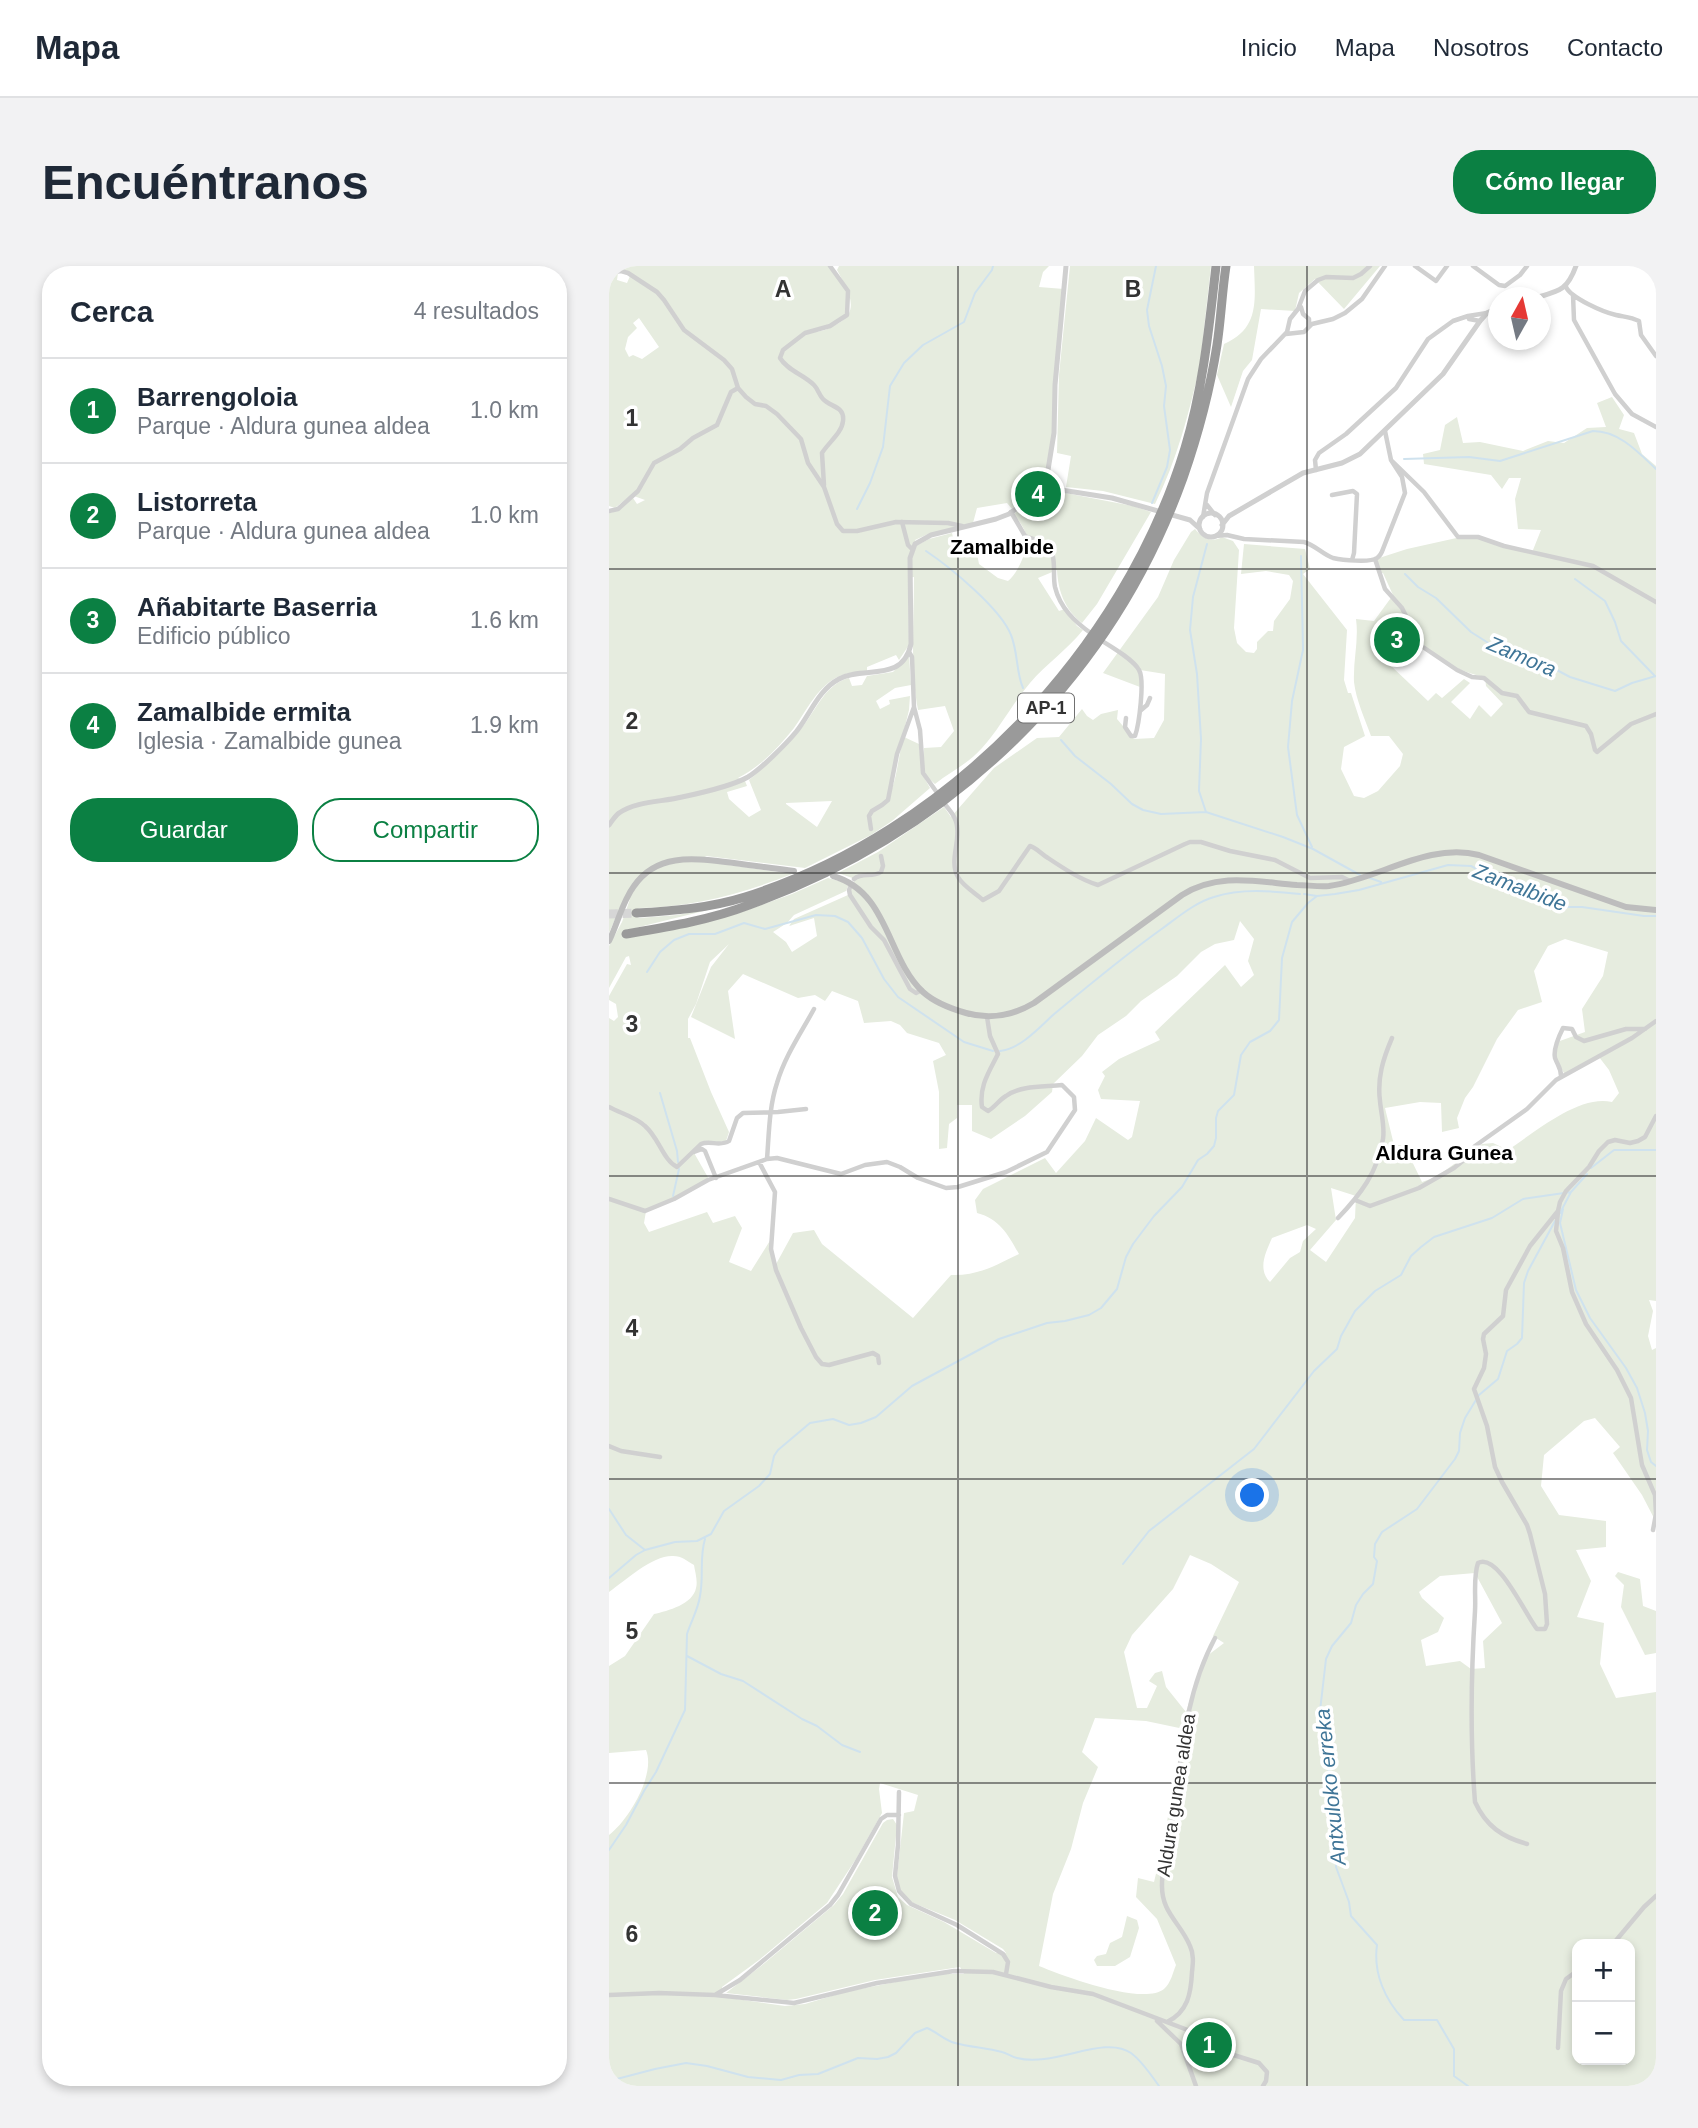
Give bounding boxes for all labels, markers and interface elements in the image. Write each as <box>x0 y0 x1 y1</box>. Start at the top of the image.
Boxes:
text: Mapa <box>35 29 119 66</box>
text: Inicio <box>1241 34 1297 61</box>
text: Mapa <box>1335 34 1395 61</box>
text: Nosotros <box>1433 34 1529 61</box>
text: Contacto <box>1567 34 1663 61</box>
button: Cómo llegar <box>1453 150 1656 214</box>
text: Encuéntranos <box>42 155 369 209</box>
text: A <box>775 276 791 302</box>
text: B <box>1125 276 1141 302</box>
north arrow <box>1488 287 1551 350</box>
text: Cerca <box>70 295 153 328</box>
text: 4 resultados <box>414 298 539 324</box>
text: Barrengoloia <box>137 382 297 412</box>
text: 1 <box>87 397 99 423</box>
text: 1.0 km <box>470 397 539 423</box>
text: 1 <box>626 405 639 431</box>
text: Parque · Aldura gunea aldea <box>137 413 430 439</box>
pin: 4 <box>1015 468 1061 520</box>
text: Listorreta <box>137 487 257 517</box>
text: 2 <box>87 502 99 528</box>
text: 1.0 km <box>470 502 539 528</box>
text: Parque · Aldura gunea aldea <box>137 518 430 544</box>
district label: Zamalbide <box>950 535 1054 558</box>
text: Añabitarte Baserria <box>137 592 377 622</box>
text: 3 <box>87 607 99 633</box>
text: 1.6 km <box>470 607 539 633</box>
pin: 3 <box>1374 614 1420 666</box>
text: Edificio público <box>137 623 290 649</box>
water label: Zamora <box>1483 631 1560 681</box>
road number: AP-1 <box>1018 694 1074 723</box>
text: Zamalbide ermita <box>137 697 351 727</box>
text: 2 <box>626 708 638 734</box>
text: 4 <box>87 712 99 738</box>
text: 1.9 km <box>470 712 539 738</box>
text: Iglesia · Zamalbide gunea <box>137 728 402 754</box>
button: Guardar <box>70 798 298 862</box>
button: Compartir <box>312 798 539 862</box>
water label: Zamalbide <box>1469 858 1570 915</box>
text: 3 <box>626 1011 638 1037</box>
district label: Aldura Gunea <box>1375 1141 1513 1164</box>
text: 4 <box>626 1315 639 1341</box>
your location <box>1235 1478 1269 1512</box>
text: 5 <box>626 1618 639 1644</box>
water label: Antxuloko erreka <box>1310 1707 1350 1869</box>
street label: Aldura gunea aldea <box>1153 1712 1199 1878</box>
pin: 2 <box>852 1887 898 1939</box>
text: 6 <box>626 1921 638 1947</box>
map controls <box>1572 1939 1635 2065</box>
button: + <box>1572 1939 1635 2002</box>
button: − <box>1572 2002 1635 2065</box>
pin: 1 <box>1186 2019 1232 2071</box>

